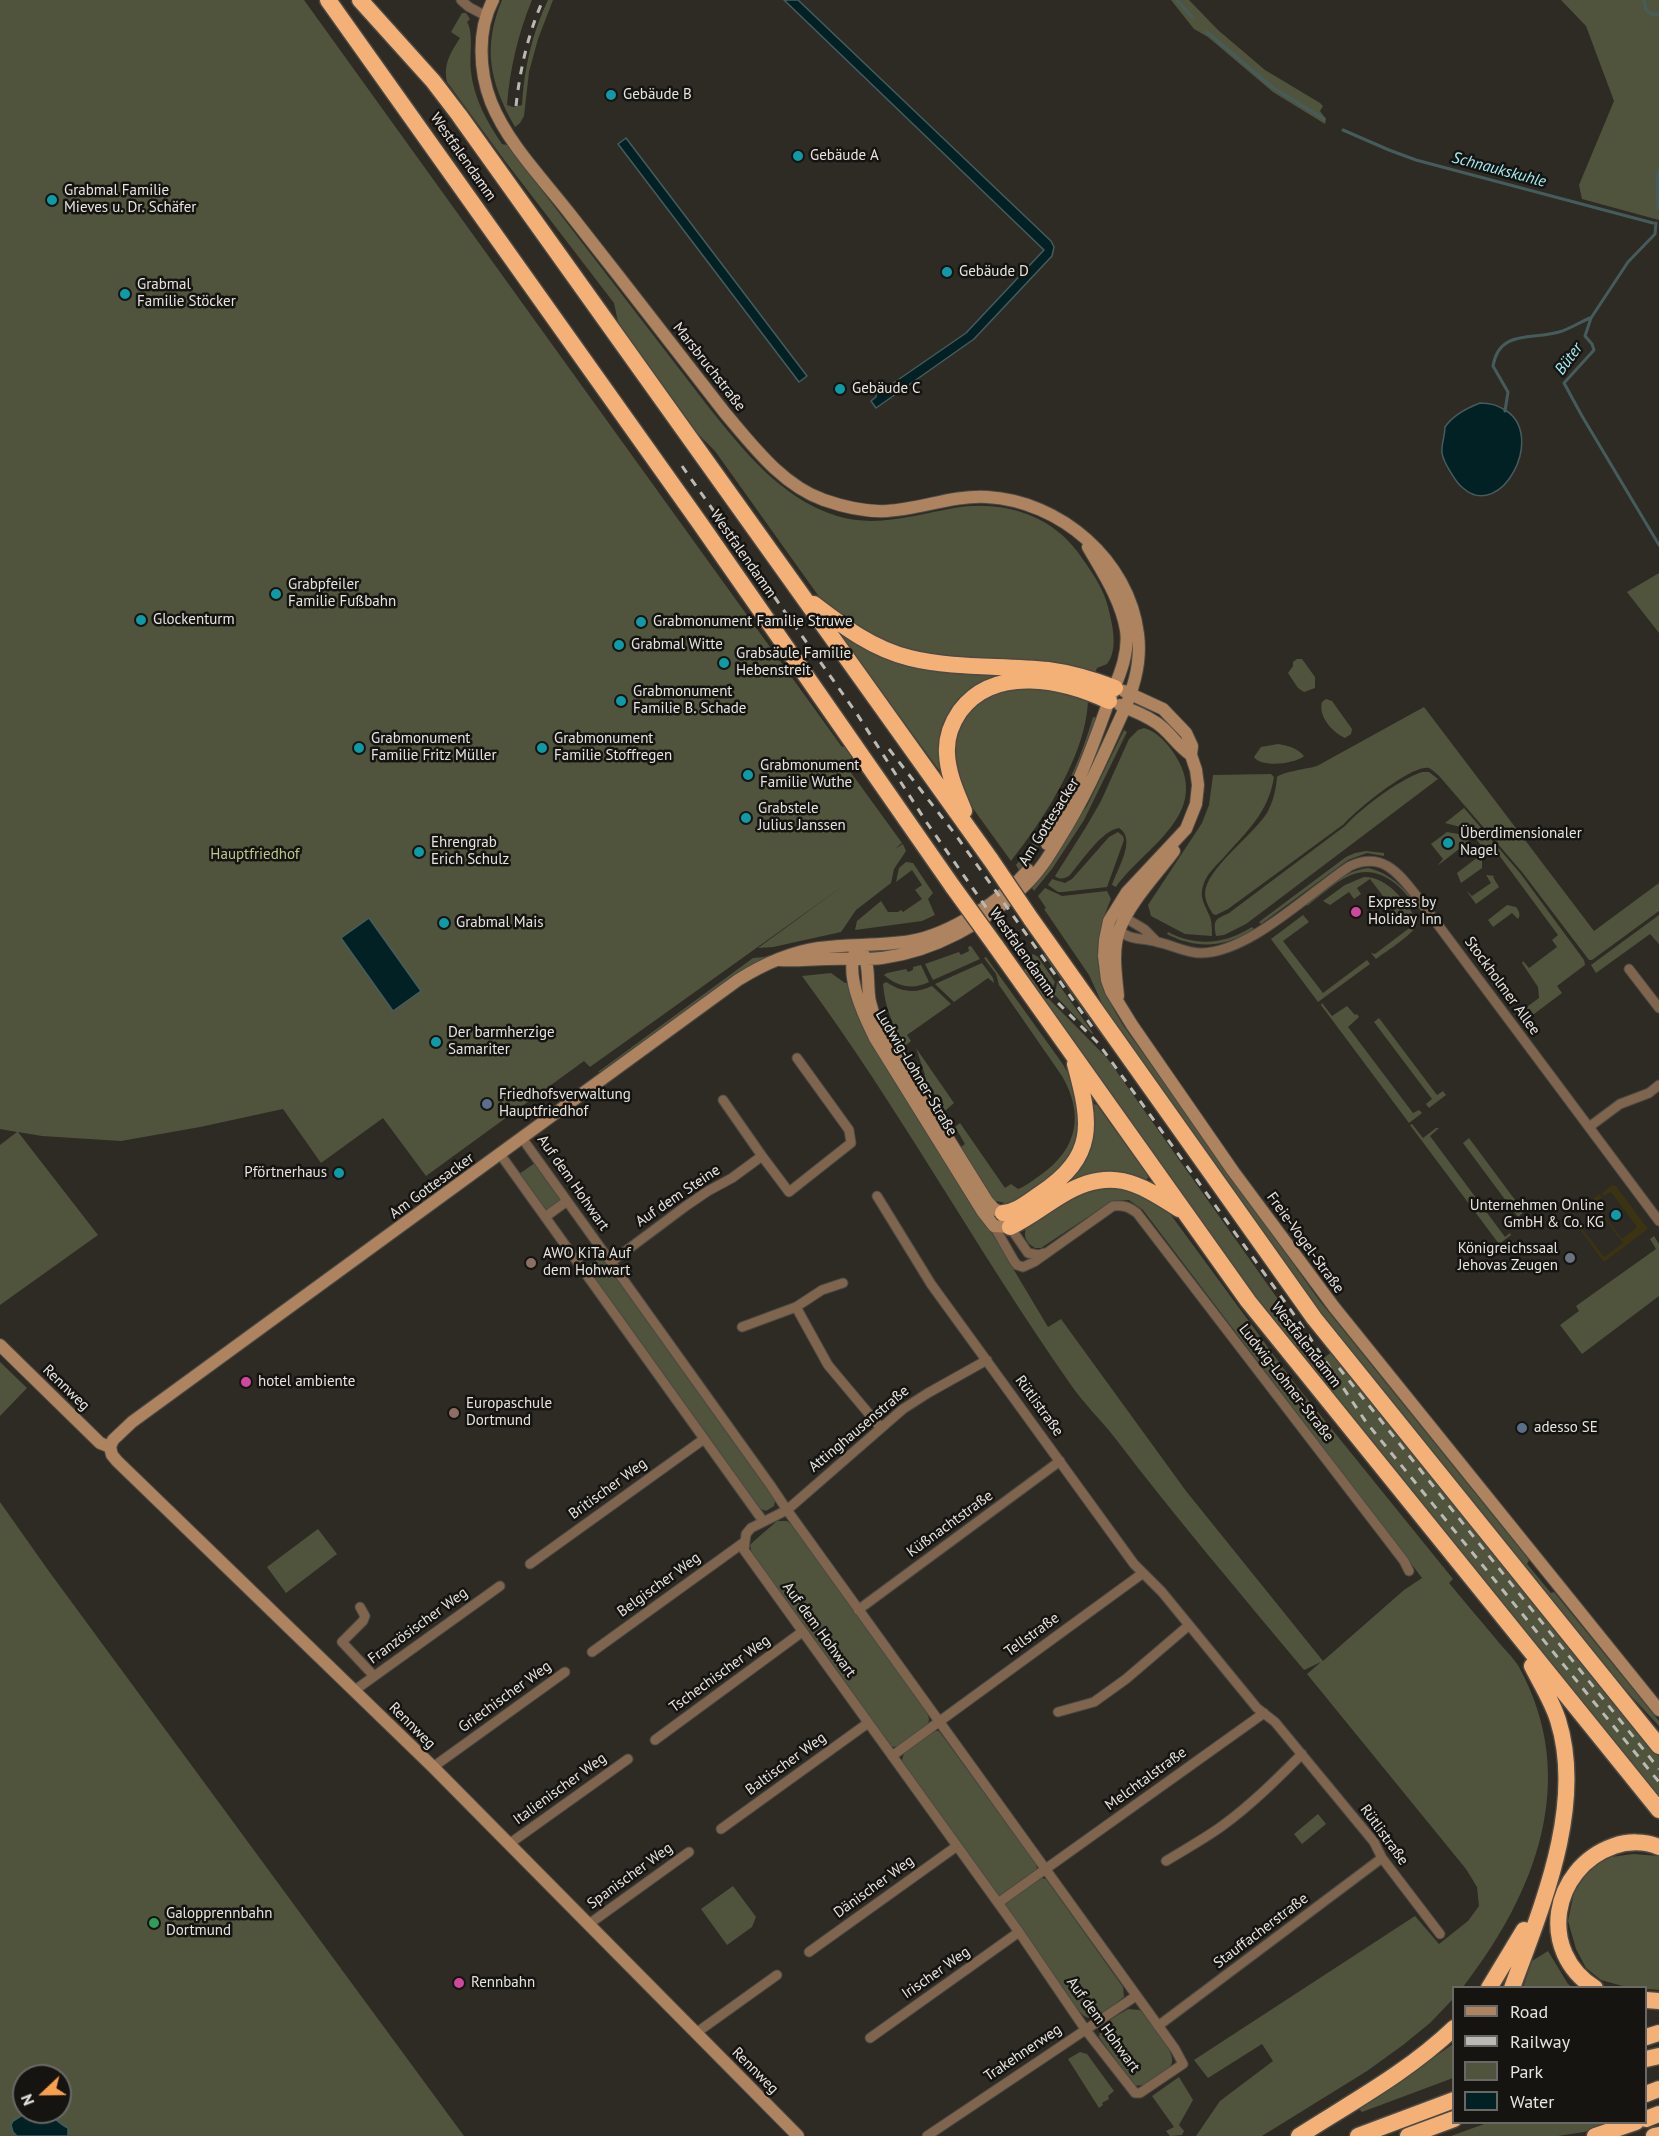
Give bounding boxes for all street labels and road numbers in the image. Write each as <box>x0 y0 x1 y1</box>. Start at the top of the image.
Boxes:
street label: Westfalendamm <box>426 110 500 204</box>
street label: Marsbruchstraße <box>669 319 749 415</box>
street label: Westfalendamm <box>706 507 780 601</box>
street label: Am Gottesacker <box>1015 775 1083 869</box>
street label: Westfalendamm <box>985 905 1059 999</box>
street label: Stockholmer Allee <box>1460 933 1544 1039</box>
street label: Ludwig-Lohner-Straße <box>871 1007 961 1139</box>
street label: Auf dem Hohwart <box>533 1132 613 1234</box>
street label: Am Gottesacker <box>386 1149 478 1223</box>
street label: Auf dem Steine <box>632 1161 724 1231</box>
street label: Freie-Vogel-Straße <box>1262 1189 1348 1297</box>
street label: Westfalendamm <box>1267 1299 1345 1391</box>
street label: Ludwig-Lohner-Straße <box>1235 1321 1337 1445</box>
street label: Rennweg <box>39 1361 93 1415</box>
street label: Rütlistraße <box>1011 1372 1067 1440</box>
street label: Attinghausenstraße <box>805 1382 913 1476</box>
street label: Britischer Weg <box>565 1455 651 1523</box>
street label: Küßnachtstraße <box>903 1487 997 1561</box>
street label: Belgischer Weg <box>614 1549 704 1621</box>
street label: Auf dem Hohwart <box>779 1579 859 1681</box>
street label: Französischer Weg <box>365 1584 471 1668</box>
street label: Tellstraße <box>1001 1609 1063 1661</box>
street label: Tschechischer Weg <box>666 1632 774 1716</box>
street label: Griechischer Weg <box>455 1657 555 1737</box>
street label: Rennweg <box>385 1699 439 1753</box>
street label: Baltischer Weg <box>742 1729 830 1799</box>
street label: Melchtalstraße <box>1102 1743 1190 1815</box>
street label: Italienischer Weg <box>510 1749 610 1829</box>
street label: Rütlistraße <box>1356 1801 1412 1869</box>
street label: Spanischer Weg <box>584 1839 676 1913</box>
street label: Dänischer Weg <box>830 1852 918 1922</box>
street label: Stauffacherstraße <box>1210 1890 1312 1972</box>
street label: Irischer Weg <box>899 1943 973 2003</box>
street label: Auf dem Hohwart <box>1063 1974 1143 2076</box>
street label: Trakehnerweg <box>981 2021 1065 2085</box>
street label: Rennweg <box>728 2044 782 2098</box>

